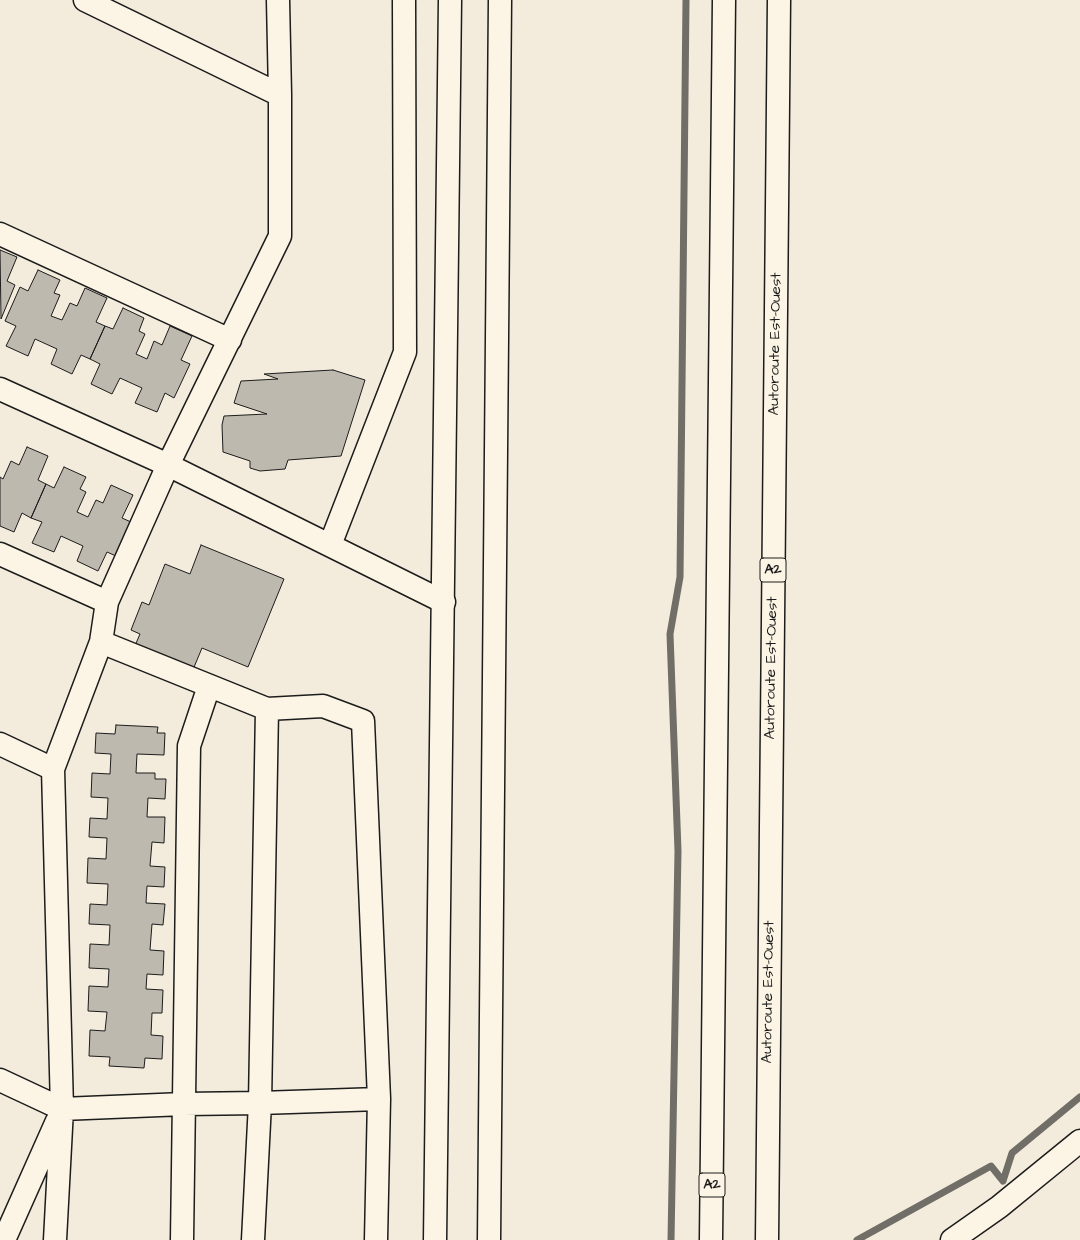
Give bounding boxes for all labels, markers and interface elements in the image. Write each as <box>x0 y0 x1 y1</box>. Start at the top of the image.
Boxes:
street label: Autoroute Est-Ouest <box>766 272 786 416</box>
road number: A2 <box>760 558 786 582</box>
street label: Autoroute Est-Ouest <box>762 596 782 740</box>
street label: Autoroute Est-Ouest <box>759 920 779 1064</box>
road number: A2 <box>699 1173 725 1197</box>

